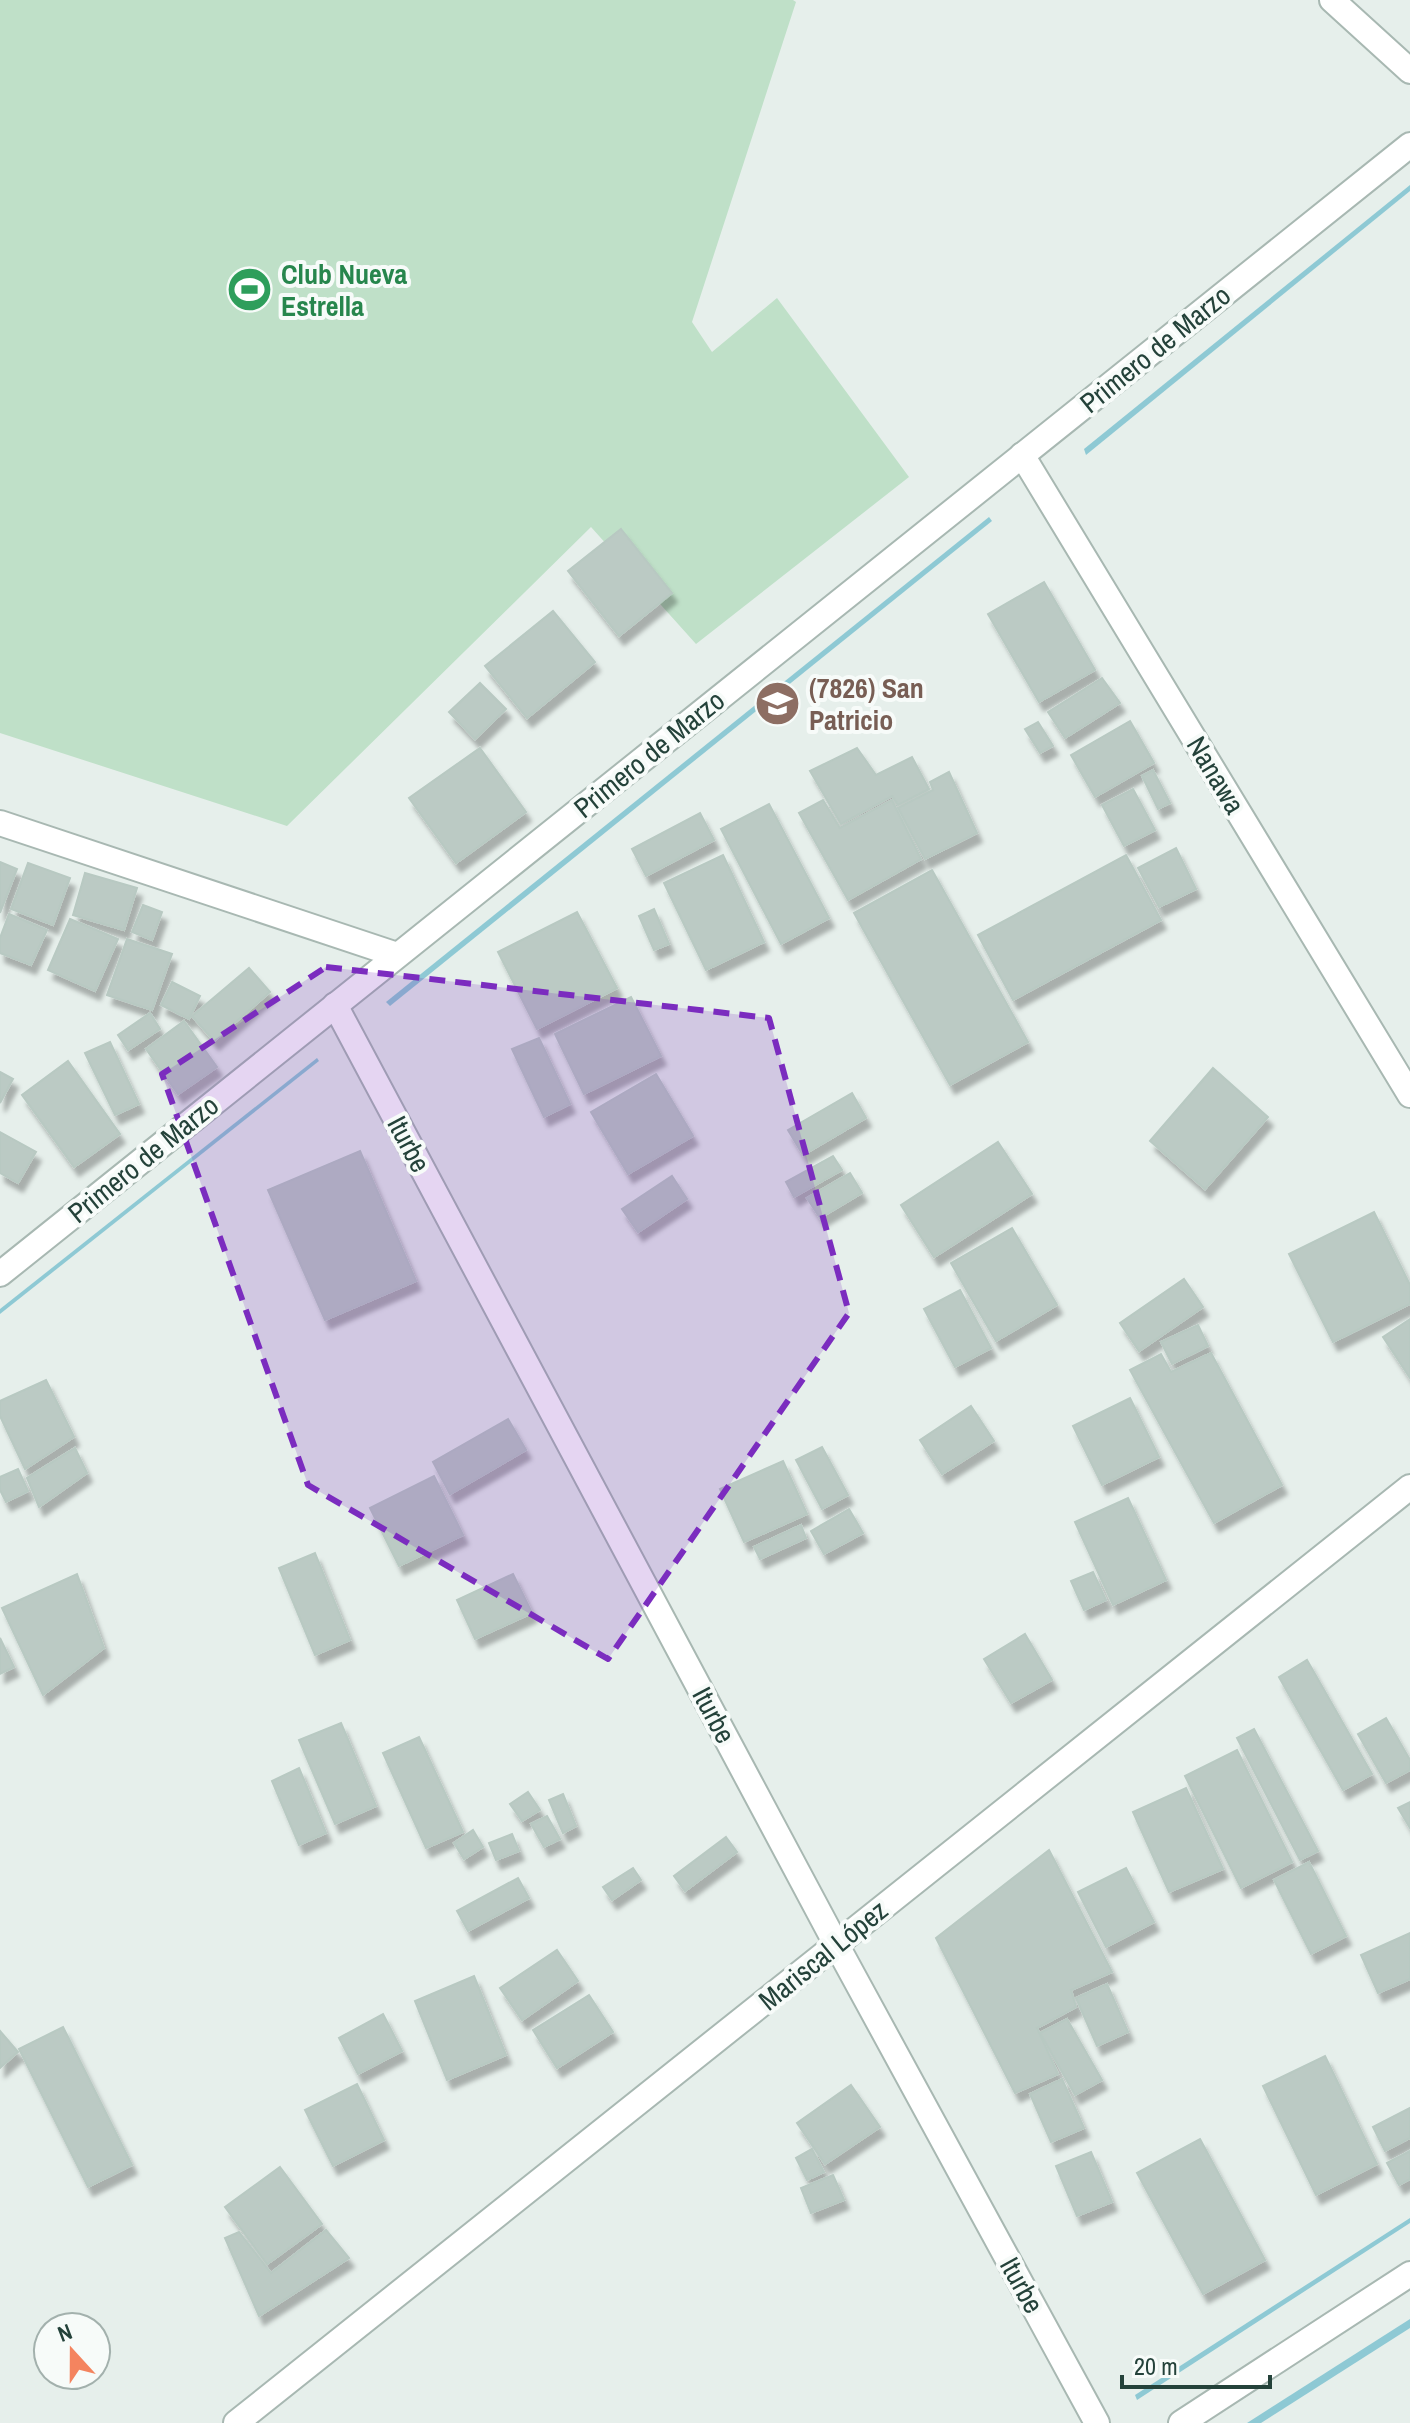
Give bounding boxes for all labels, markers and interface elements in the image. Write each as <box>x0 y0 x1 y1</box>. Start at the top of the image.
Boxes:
place label: Club Nueva Estrella <box>281 255 408 325</box>
sports icon: Club Nueva Estrella <box>226 266 274 314</box>
street label: Primero de Marzo <box>1072 276 1238 422</box>
place label: (7826) San Patricio <box>809 669 924 739</box>
school or university icon: (7826) San Patricio <box>754 680 802 728</box>
street label: Primero de Marzo <box>566 681 732 827</box>
street label: Nanawa <box>1178 729 1254 821</box>
street label: Primero de Marzo <box>60 1086 226 1232</box>
street label: Iturbe <box>378 1109 440 1179</box>
street label: Iturbe <box>683 1680 745 1750</box>
street label: Mariscal López <box>751 1891 895 2019</box>
street label: Iturbe <box>991 2250 1053 2320</box>
north arrow <box>32 2311 112 2391</box>
text: N <box>53 2316 76 2349</box>
scale bar <box>1122 2339 1270 2389</box>
text: 20 m <box>1134 2350 1178 2382</box>

